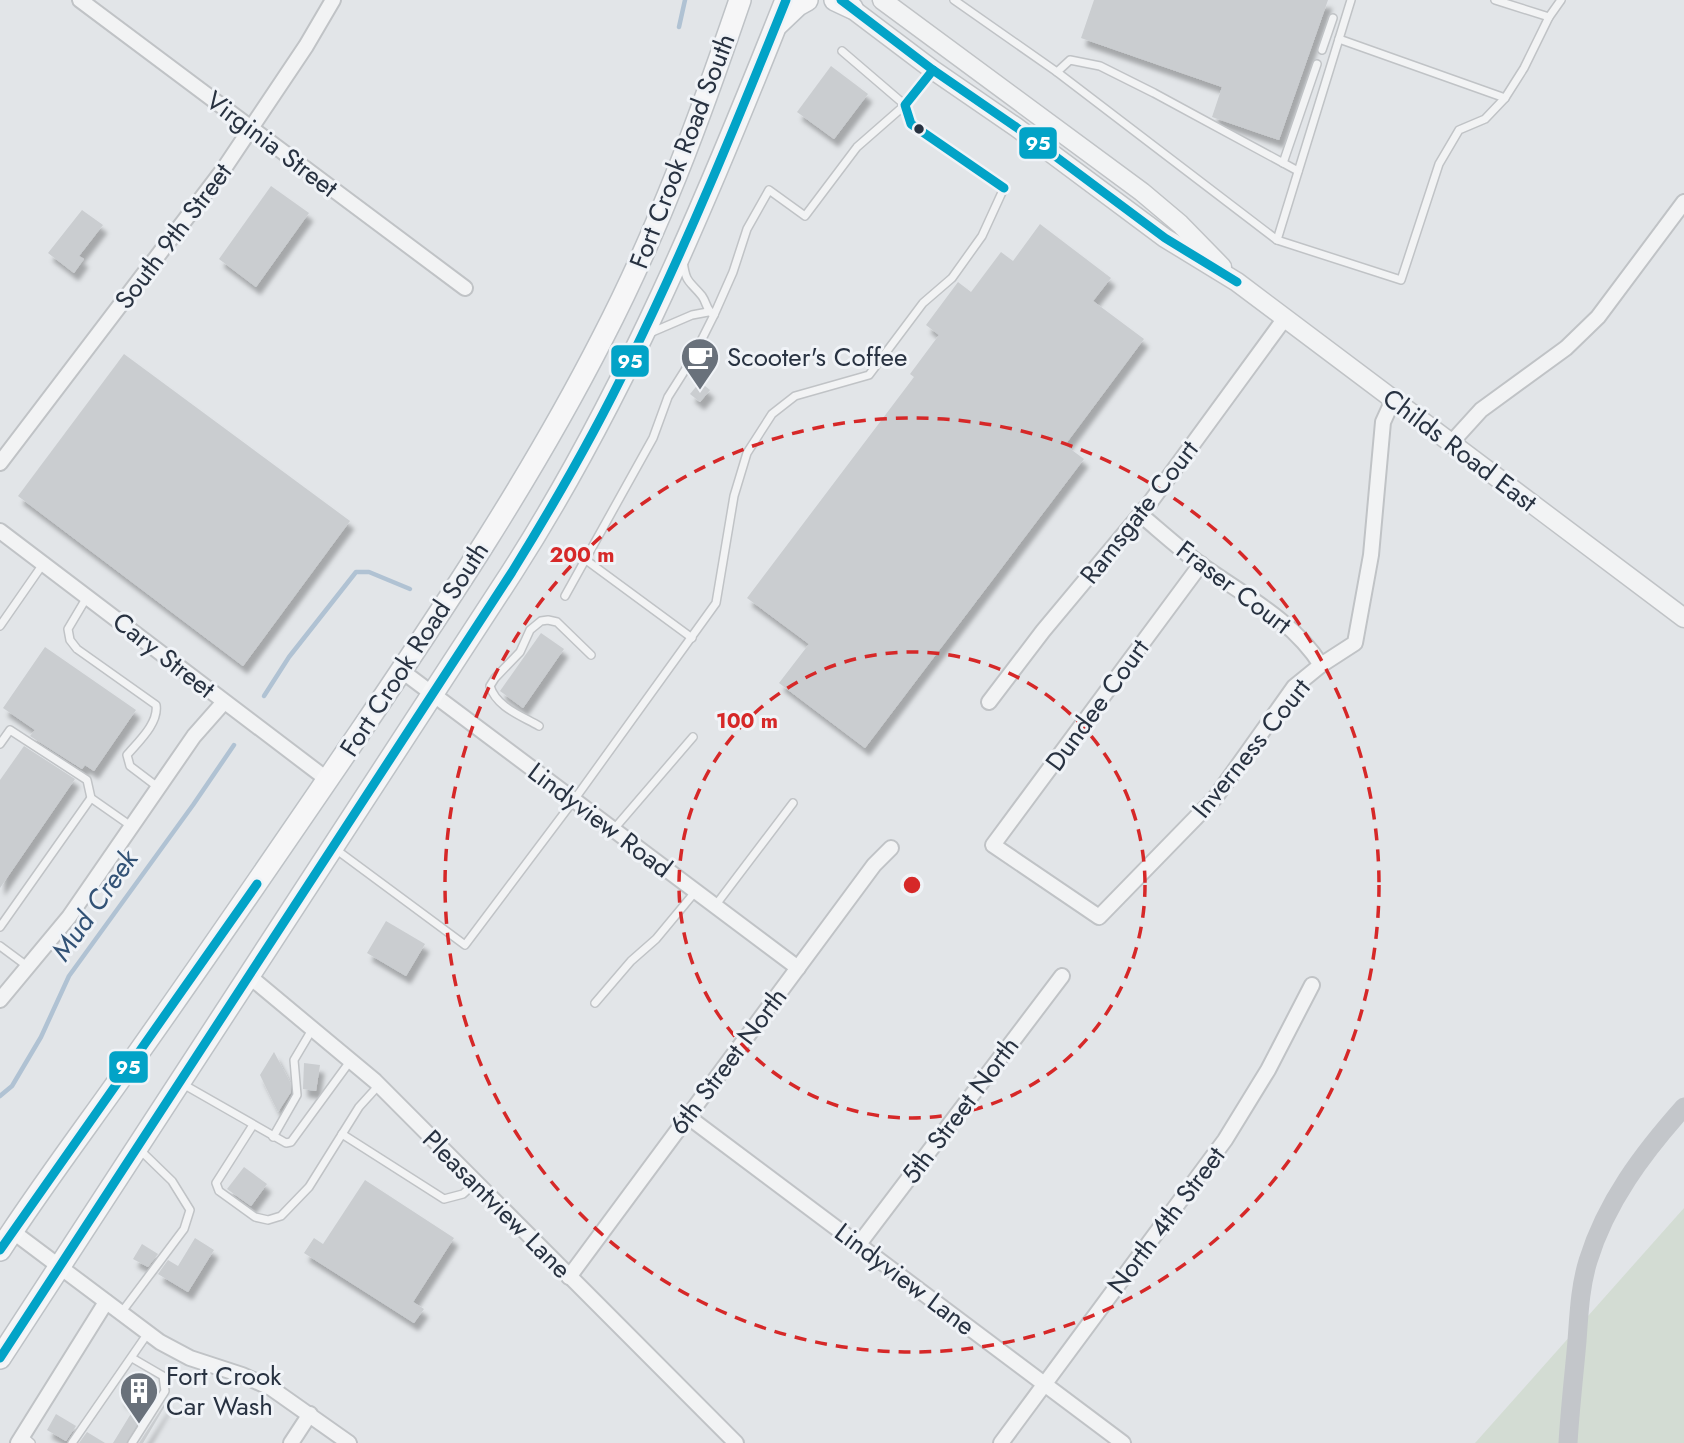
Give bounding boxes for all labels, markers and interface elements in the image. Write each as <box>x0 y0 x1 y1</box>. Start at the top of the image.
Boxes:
street label: Fort Crook Road South <box>620 28 744 274</box>
street label: Virginia Street <box>198 82 347 207</box>
unlabelled marker <box>912 122 926 136</box>
line badge: 95 <box>1018 126 1058 160</box>
text: 95 <box>1026 130 1050 157</box>
street label: South 9th Street <box>105 154 241 317</box>
cafe icon: Scooter's Coffee <box>679 336 721 391</box>
place label: Scooter's Coffee <box>727 338 907 376</box>
line badge: 95 <box>610 344 650 378</box>
text: 95 <box>618 348 642 375</box>
street label: Childs Road East <box>1375 379 1546 521</box>
street label: Ramsgate Court <box>1071 431 1208 592</box>
street label: Fraser Court <box>1169 531 1300 643</box>
street label: Fort Crook Road South <box>330 534 498 764</box>
text: 200 m <box>549 540 615 570</box>
street label: Cary Street <box>105 603 224 708</box>
street label: Dundee Court <box>1036 630 1158 779</box>
street label: Inverness Court <box>1183 669 1320 826</box>
text: 100 m <box>716 706 778 736</box>
street label: Lindyview Road <box>520 753 680 887</box>
water label: Mud Creek <box>41 840 148 969</box>
centre of rings <box>900 873 924 897</box>
street label: 6th Street North <box>660 979 796 1143</box>
street label: 5th Street North <box>892 1029 1028 1191</box>
line badge: 95 <box>108 1050 149 1084</box>
text: 95 <box>116 1054 140 1081</box>
street label: Pleasantview Lane <box>414 1121 580 1287</box>
street label: North 4th Street <box>1098 1138 1235 1302</box>
street label: Lindyview Lane <box>827 1214 983 1344</box>
place label: Fort Crook Car Wash <box>166 1357 282 1425</box>
building icon: Fort Crook Car Wash <box>118 1370 160 1425</box>

